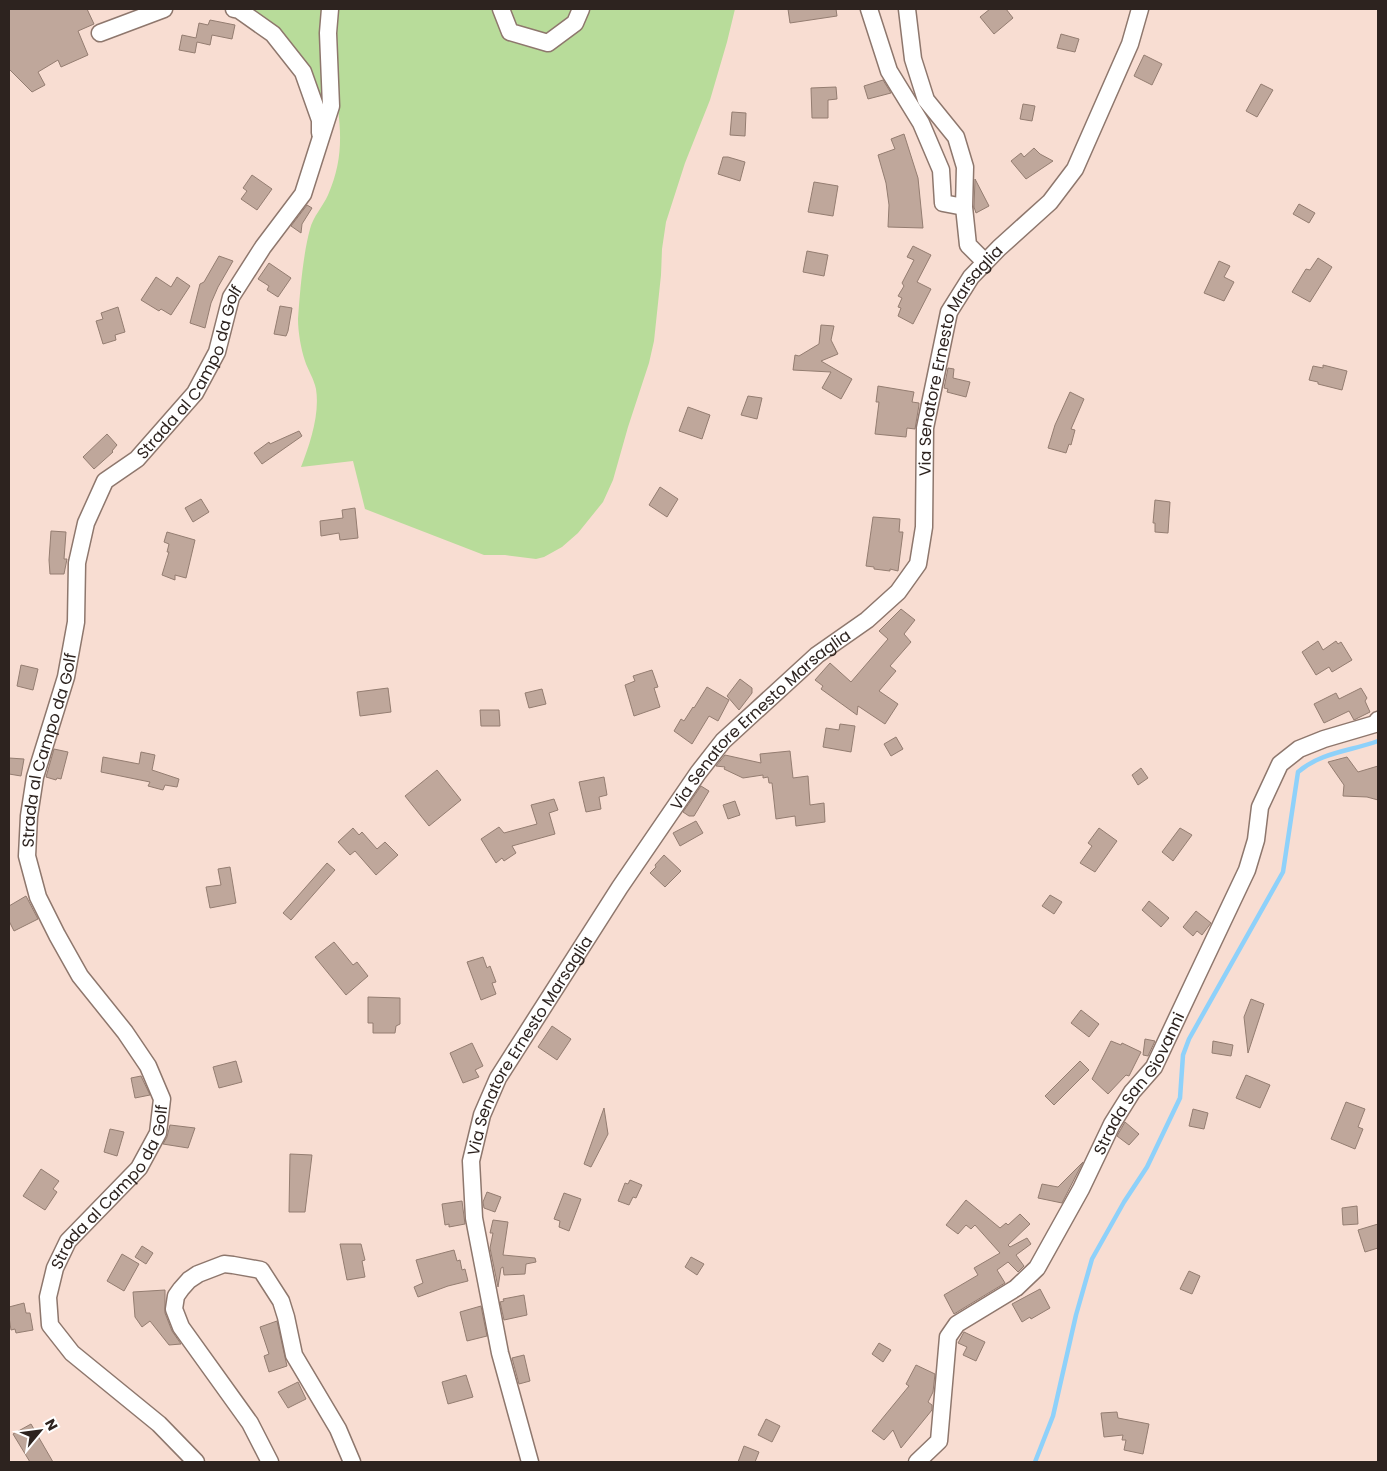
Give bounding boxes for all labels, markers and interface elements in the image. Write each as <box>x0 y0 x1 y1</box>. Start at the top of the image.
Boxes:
street label: Via Senatore Ernesto Marsaglia <box>914 240 1008 476</box>
street label: Strada al Campo da Golf <box>131 281 248 464</box>
street label: Via Senatore Ernesto Marsaglia <box>665 624 855 815</box>
street label: Strada al Campo da Golf <box>16 651 82 848</box>
street label: Via Senatore Ernesto Marsaglia <box>462 931 598 1158</box>
street label: Strada San Giovanni <box>1088 1008 1190 1159</box>
street label: Strada al Campo da Golf <box>45 1103 173 1273</box>
north arrow <box>15 1406 65 1456</box>
text: N <box>40 1415 63 1434</box>

